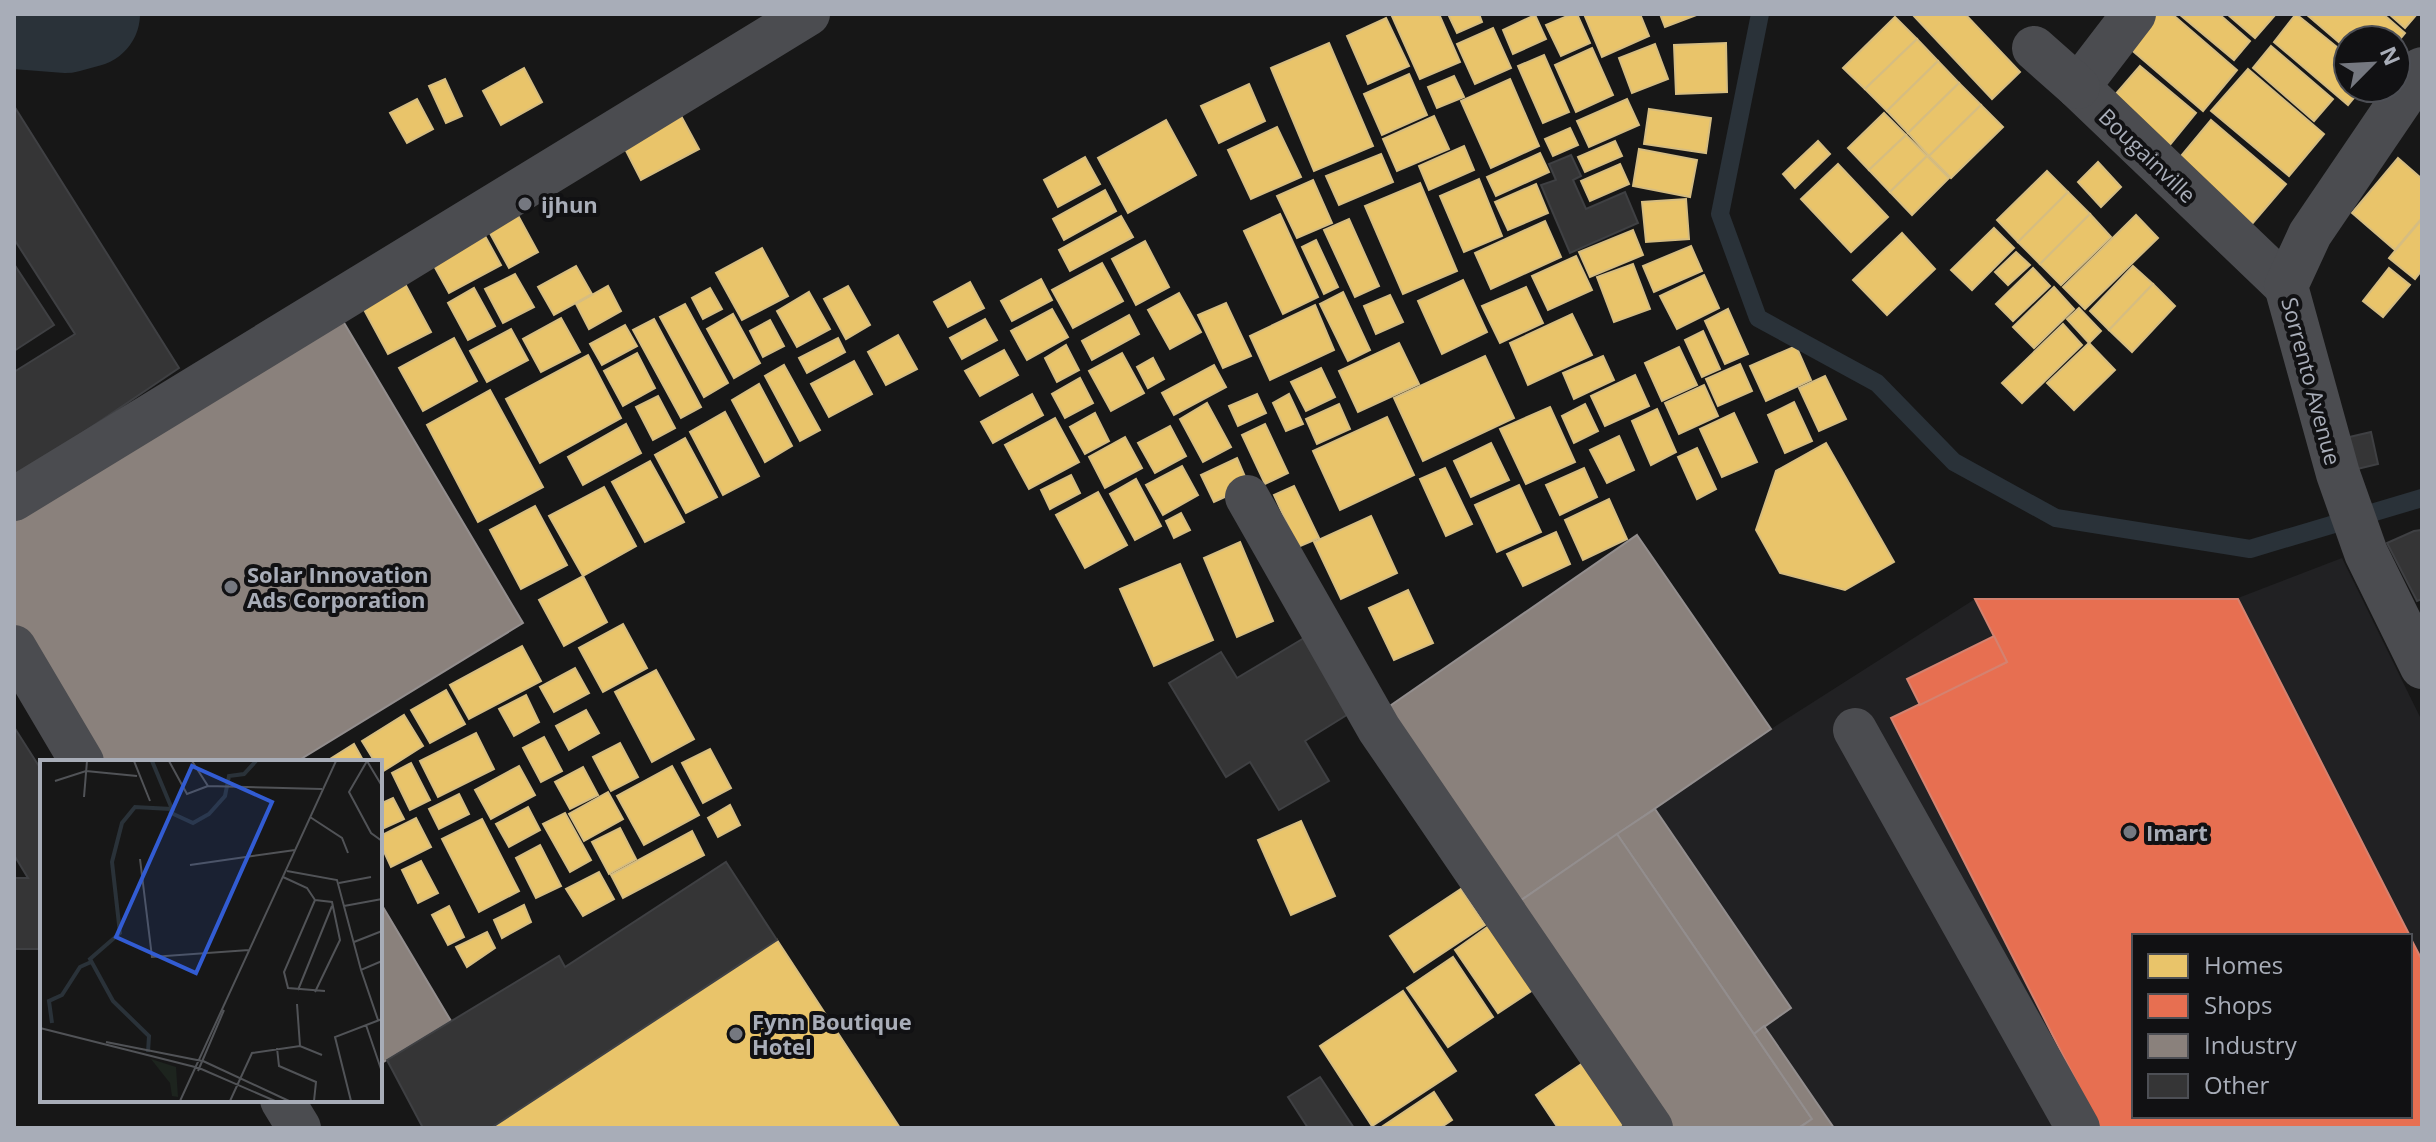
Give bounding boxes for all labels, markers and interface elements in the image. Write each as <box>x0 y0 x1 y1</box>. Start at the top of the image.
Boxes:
north arrow <box>2332 24 2412 104</box>
text: N <box>2374 41 2409 70</box>
street label: Bougainville <box>2093 101 2203 209</box>
place label: ijhun <box>541 189 598 219</box>
marker: ijhun <box>516 195 534 213</box>
street label: Sorrento Avenue <box>2275 294 2349 468</box>
place label: Solar Innovation Ads Corporation <box>247 559 428 614</box>
marker: Solar Innovation Ads Corporation <box>222 578 240 596</box>
inset map <box>40 760 382 1102</box>
place label: Imart <box>2146 817 2208 847</box>
marker: Imart <box>2121 823 2139 841</box>
legend <box>2132 934 2412 1118</box>
text: Homes <box>2204 948 2283 981</box>
text: Shops <box>2204 988 2272 1021</box>
place label: Fynn Boutique Hotel <box>752 1006 912 1061</box>
marker: Fynn Boutique Hotel <box>727 1025 745 1043</box>
text: Industry <box>2204 1028 2298 1061</box>
text: Other <box>2204 1068 2269 1101</box>

